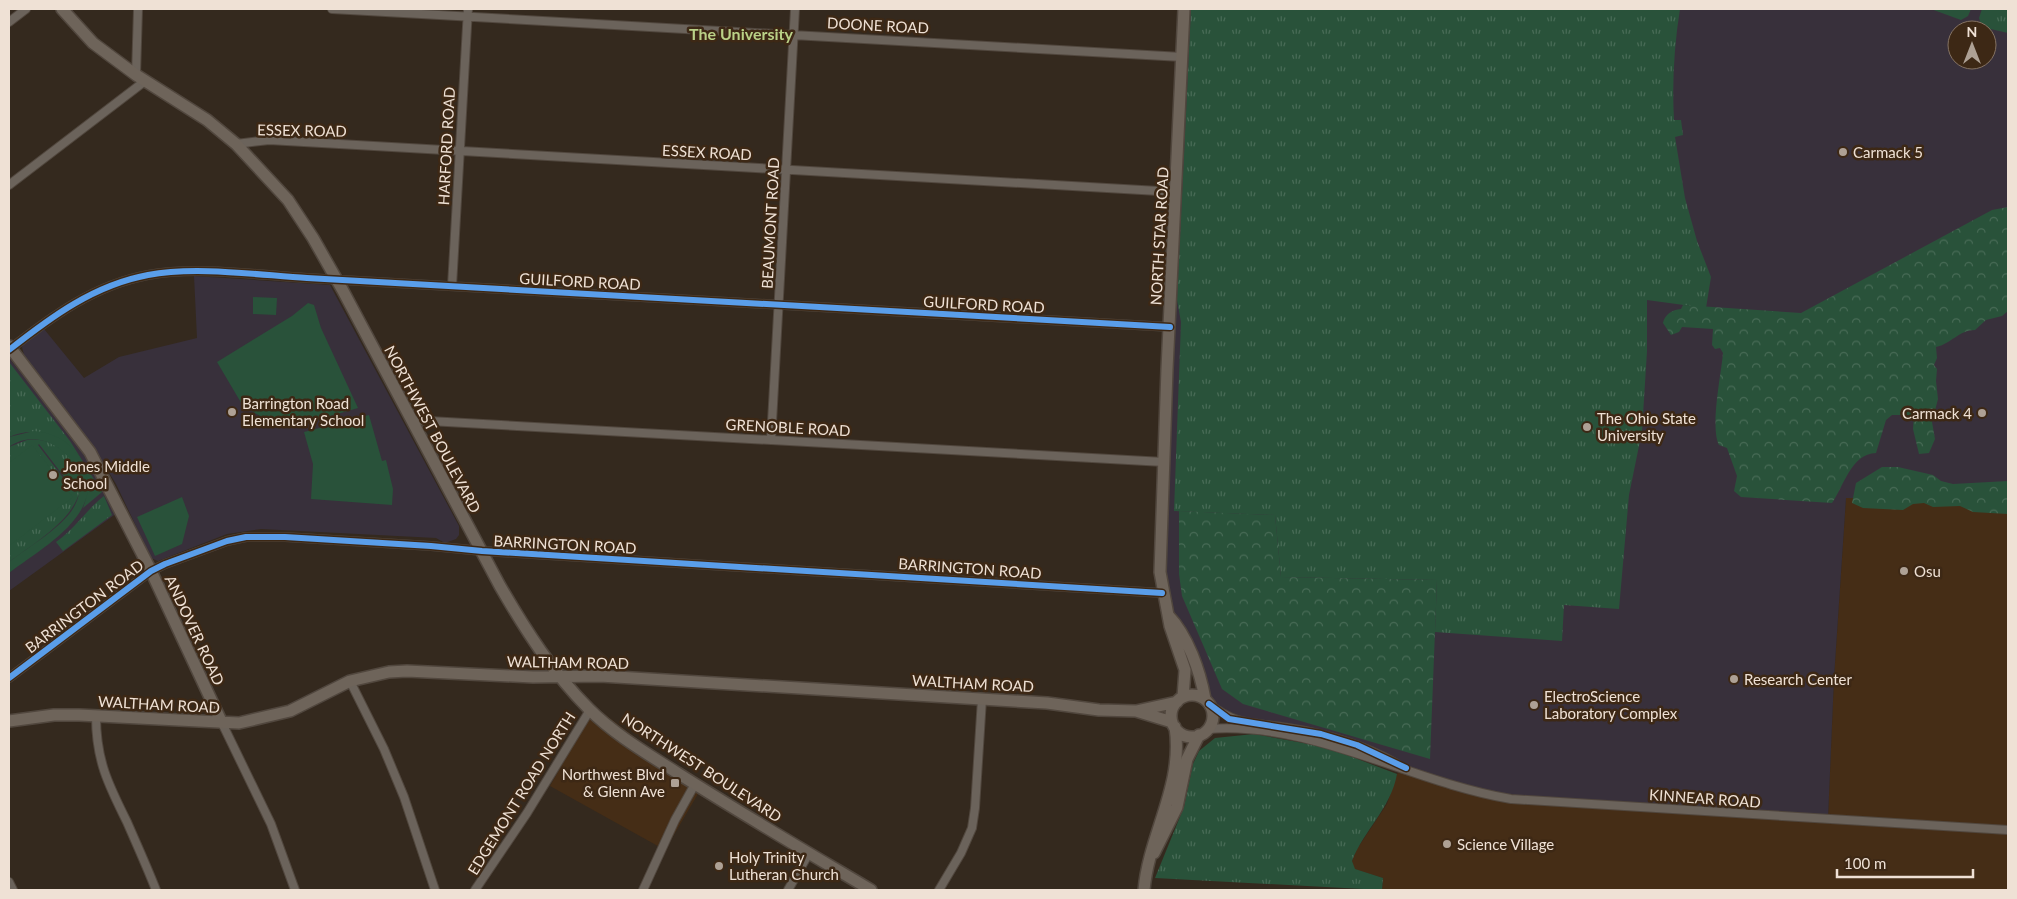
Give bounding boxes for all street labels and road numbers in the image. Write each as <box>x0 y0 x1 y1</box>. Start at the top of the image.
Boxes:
street label: DOONE ROAD <box>827 13 929 37</box>
street label: HARFORD ROAD <box>434 86 458 206</box>
street label: ESSEX ROAD <box>257 120 347 140</box>
street label: ESSEX ROAD <box>662 141 752 163</box>
street label: BEAUMONT ROAD <box>758 157 782 289</box>
street label: NORTH STAR ROAD <box>1146 166 1172 306</box>
street label: GUILFORD ROAD <box>519 269 641 293</box>
street label: GUILFORD ROAD <box>923 292 1045 316</box>
street label: NORTHWEST BOULEVARD <box>381 342 485 516</box>
street label: GRENOBLE ROAD <box>725 415 851 439</box>
street label: BARRINGTON ROAD <box>493 531 637 557</box>
street label: BARRINGTON ROAD <box>898 554 1042 582</box>
street label: BARRINGTON ROAD <box>21 556 147 656</box>
street label: ANDOVER ROAD <box>162 572 228 688</box>
street label: WALTHAM ROAD <box>507 652 629 672</box>
street label: WALTHAM ROAD <box>912 671 1034 695</box>
street label: WALTHAM ROAD <box>98 692 220 716</box>
street label: EDGEMONT ROAD NORTH <box>463 708 579 878</box>
street label: NORTHWEST BOULEVARD <box>619 709 785 825</box>
street label: KINNEAR ROAD <box>1649 785 1761 811</box>

